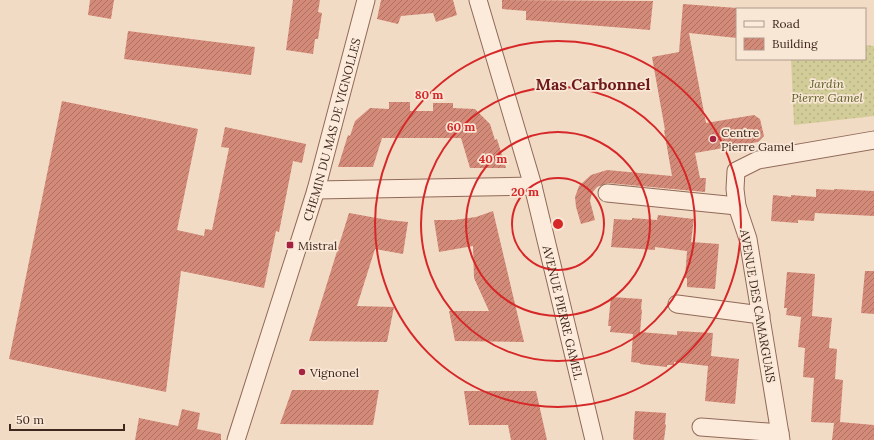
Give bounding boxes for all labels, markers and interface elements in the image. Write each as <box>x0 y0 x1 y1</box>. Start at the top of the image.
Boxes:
legend <box>736 8 866 60</box>
text: Road <box>772 16 800 31</box>
street label: CHEMIN DU MAS DE VIGNOLLES <box>299 36 363 223</box>
text: Building <box>772 36 818 51</box>
district label: Mas Carbonnel <box>536 74 650 94</box>
park label: Jardin Pierre Gamel <box>791 76 863 105</box>
text: 80 m <box>415 87 443 102</box>
text: 60 m <box>447 119 475 134</box>
place label: Centre Pierre Gamel <box>721 125 794 154</box>
marker: Centre Pierre Gamel <box>708 134 718 144</box>
text: 40 m <box>479 151 507 166</box>
text: 20 m <box>511 184 539 199</box>
centre of rings <box>551 217 565 231</box>
street label: AVENUE DES CAMARGUAIS <box>737 227 779 384</box>
place label: Mistral <box>298 238 337 253</box>
marker: Mistral <box>285 240 295 250</box>
street label: AVENUE PIERRE GAMEL <box>540 243 587 381</box>
place label: Vignonel <box>309 365 359 380</box>
marker: Vignonel <box>297 367 307 377</box>
scale bar <box>10 406 124 432</box>
text: 50 m <box>16 412 44 427</box>

